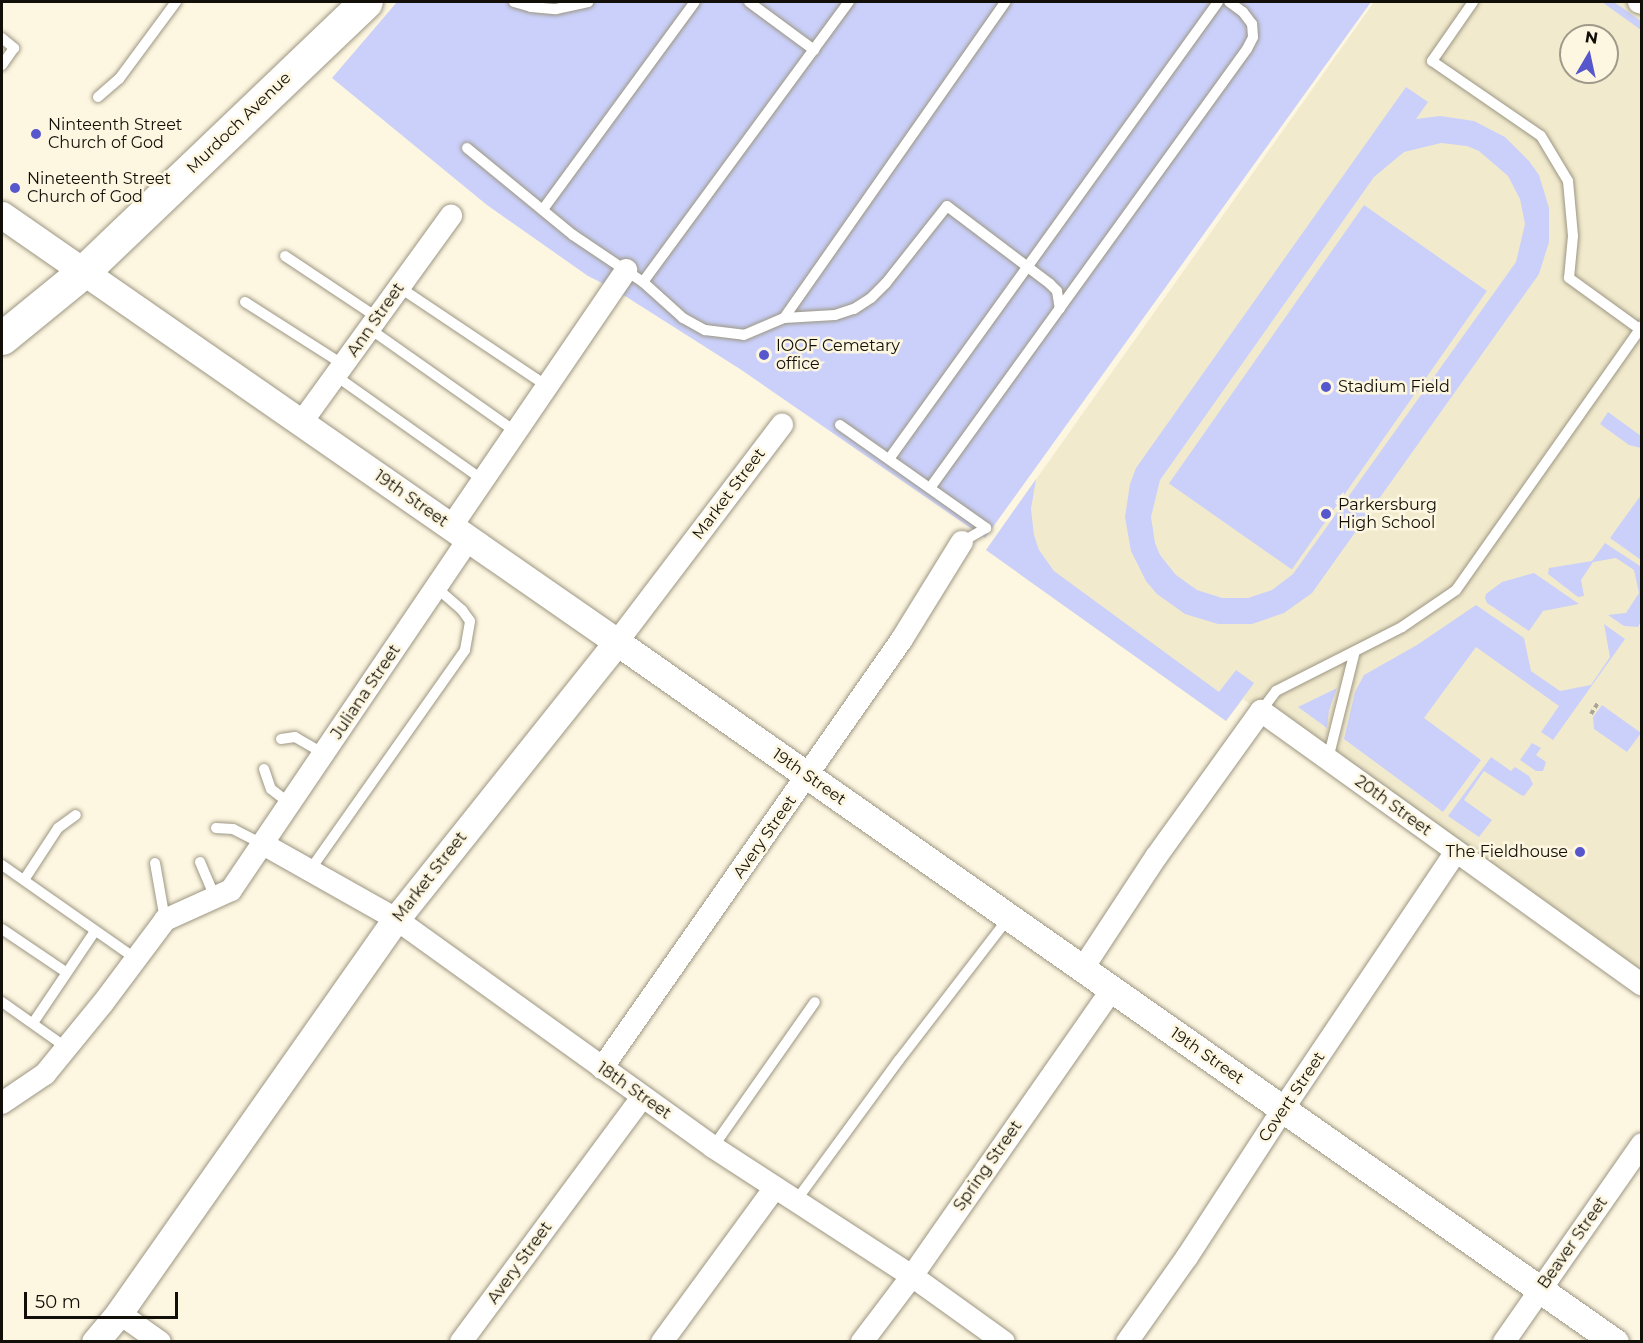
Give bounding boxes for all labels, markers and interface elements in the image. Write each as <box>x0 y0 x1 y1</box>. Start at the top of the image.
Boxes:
north arrow <box>1559 24 1619 84</box>
text: N <box>1584 27 1599 48</box>
street label: Murdoch Avenue <box>183 68 295 178</box>
place label: Ninteenth Street Church of God <box>48 115 182 153</box>
marker: Ninteenth Street Church of God <box>29 127 43 141</box>
place label: Nineteenth Street Church of God <box>27 169 171 207</box>
marker: Nineteenth Street Church of God <box>8 181 22 195</box>
street label: Ann Street <box>344 279 408 361</box>
place label: IOOF Cemetary office <box>776 336 900 374</box>
marker: IOOF Cemetary office <box>757 348 771 362</box>
place label: Stadium Field <box>1338 377 1450 397</box>
marker: Stadium Field <box>1319 380 1333 394</box>
street label: Market Street <box>689 445 769 543</box>
street label: 19th Street <box>370 467 452 531</box>
place label: Parkersburg High School <box>1338 495 1437 533</box>
marker: Parkersburg High School <box>1319 507 1333 521</box>
street label: Juliana Street <box>327 641 405 743</box>
street label: 19th Street <box>768 745 850 809</box>
street label: 20th Street <box>1351 772 1435 840</box>
street label: Avery Street <box>729 792 801 882</box>
street label: Market Street <box>389 828 471 926</box>
place label: The Fieldhouse <box>1446 842 1568 862</box>
marker: The Fieldhouse <box>1573 845 1587 859</box>
street label: 19th Street <box>1166 1024 1248 1088</box>
street label: Covert Street <box>1255 1048 1329 1146</box>
street label: 18th Street <box>593 1059 675 1123</box>
street label: Spring Street <box>950 1117 1026 1215</box>
street label: Beaver Street <box>1534 1193 1612 1293</box>
street label: Avery Street <box>484 1218 556 1308</box>
scale bar <box>27 1280 182 1318</box>
text: 50 m <box>35 1291 81 1313</box>

